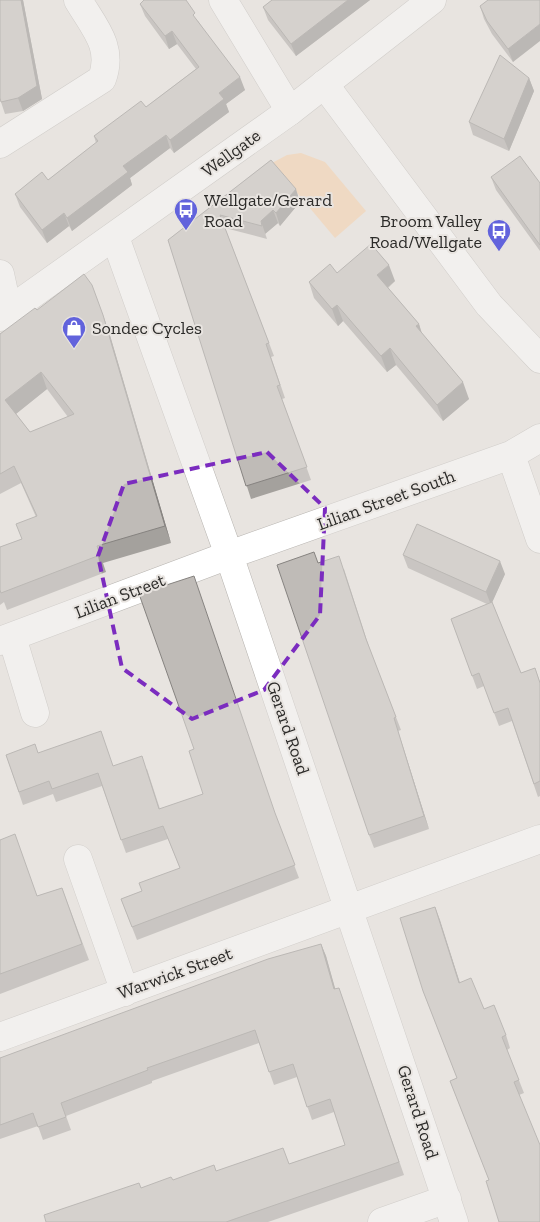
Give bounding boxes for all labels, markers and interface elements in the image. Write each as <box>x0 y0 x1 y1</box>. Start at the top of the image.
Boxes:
street label: Wellgate <box>197 124 265 182</box>
place label: Wellgate/Gerard Road <box>204 189 332 232</box>
bus stop icon: Wellgate/Gerard Road <box>173 197 199 231</box>
place label: Broom Valley Road/Wellgate <box>369 210 483 253</box>
bus stop icon: Broom Valley Road/Wellgate <box>486 218 512 252</box>
shop icon: Sondec Cycles <box>61 315 87 349</box>
place label: Sondec Cycles <box>92 317 202 339</box>
street label: Lilian Street South <box>314 465 458 535</box>
street label: Lilian Street <box>72 569 169 623</box>
street label: Gerard Road <box>262 678 314 778</box>
street label: Warwick Street <box>115 942 236 1004</box>
street label: Gerard Road <box>392 1062 444 1162</box>

